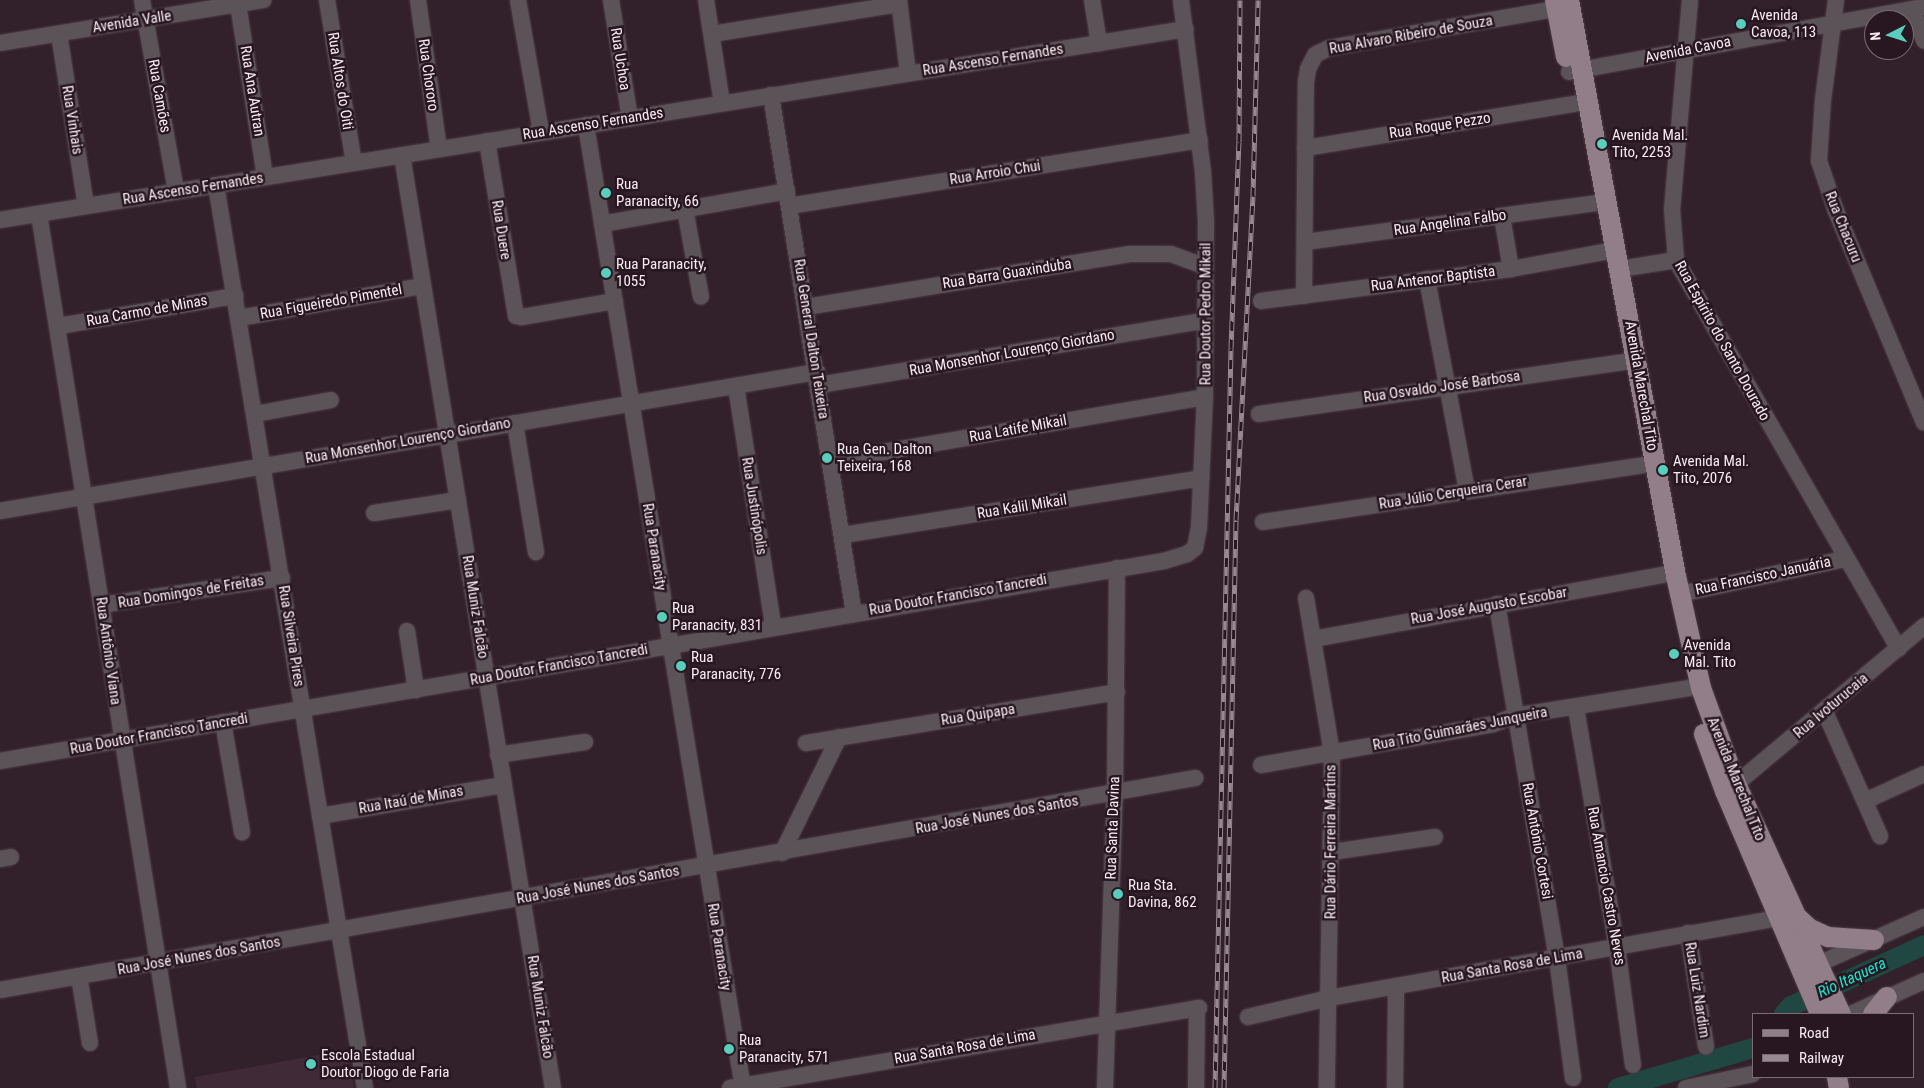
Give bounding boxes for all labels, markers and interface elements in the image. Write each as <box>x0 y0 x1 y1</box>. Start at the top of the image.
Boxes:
place label: Avenida Cavoa, 113 <box>1751 6 1816 41</box>
street label: Avenida Valle <box>91 7 173 37</box>
north arrow <box>1864 10 1914 60</box>
street label: Rua Alvaro Ribeiro de Souza <box>1328 12 1494 58</box>
marker: Avenida Cavoa, 113 <box>1735 18 1747 30</box>
street label: Rua Uchoa <box>606 26 634 92</box>
street label: Rua Altos do Oiti <box>323 31 357 131</box>
text: N <box>1867 31 1883 41</box>
street label: Avenida Cavoa <box>1644 33 1732 67</box>
street label: Rua Chororo <box>414 38 442 112</box>
street label: Rua Ascenso Fernandes <box>921 40 1065 80</box>
street label: Rua Ana Autran <box>236 44 268 138</box>
street label: Rua Camões <box>144 58 174 134</box>
street label: Rua Vinhais <box>58 84 86 156</box>
street label: Rua Ascenso Fernandes <box>521 104 665 144</box>
street label: Rua Roque Pezzo <box>1388 109 1492 143</box>
place label: Avenida Mal. Tito, 2253 <box>1612 126 1688 161</box>
marker: Avenida Mal. Tito, 2253 <box>1596 138 1608 150</box>
street label: Rua Arroio Chui <box>948 157 1042 189</box>
street label: Rua Ascenso Fernandes <box>121 169 265 209</box>
place label: Rua Paranacity, 66 <box>616 175 699 210</box>
marker: Rua Paranacity, 66 <box>600 187 612 199</box>
street label: Rua Chacuru <box>1821 189 1865 265</box>
street label: Rua Duere <box>487 199 515 261</box>
street label: Rua Angelina Falbo <box>1393 206 1507 240</box>
street label: Rua Doutor Pedro Mikail <box>1197 243 1215 385</box>
place label: Rua Paranacity, 1055 <box>616 255 706 290</box>
street label: Rua Barra Guaxinduba <box>941 255 1073 293</box>
street label: Rua General Dalton Teixeira <box>789 258 833 420</box>
street label: Rua Espírito do Santo Dourado <box>1670 258 1774 424</box>
street label: Rua Antenor Baptista <box>1370 262 1496 296</box>
marker: Rua Paranacity, 1055 <box>600 267 612 279</box>
street label: Rua Figueiredo Pimentel <box>259 281 403 323</box>
street label: Rua Carmo de Minas <box>85 292 209 330</box>
street label: Avenida Marechal Tito <box>1621 320 1661 452</box>
street label: Rua Monsenhor Lourenço Giordano <box>908 326 1116 380</box>
street label: Rua Osvaldo José Barbosa <box>1362 367 1522 407</box>
street label: Rua Latife Mikail <box>968 412 1068 446</box>
street label: Rua Monsenhor Lourenço Giordano <box>304 414 512 468</box>
place label: Rua Gen. Dalton Teixeira, 168 <box>837 440 932 475</box>
marker: Rua Gen. Dalton Teixeira, 168 <box>821 452 833 464</box>
place label: Avenida Mal. Tito, 2076 <box>1673 452 1749 487</box>
street label: Rua Justinópolis <box>737 456 771 556</box>
marker: Avenida Mal. Tito, 2076 <box>1657 464 1669 476</box>
street label: Rua Júlio Cerqueira Cerar <box>1378 472 1528 514</box>
street label: Rua Kalil Mikail <box>976 491 1068 523</box>
street label: Rua Paranacity <box>638 502 670 592</box>
street label: Rua Francisco Januária <box>1694 553 1832 599</box>
street label: Rua Muniz Falcão <box>458 554 492 660</box>
street label: Rua Doutor Francisco Tancredi <box>868 570 1048 620</box>
street label: Rua Domingos de Freitas <box>117 572 265 612</box>
street label: Rua José Augusto Escobar <box>1409 583 1569 629</box>
street label: Rua Silveira Pires <box>274 584 308 688</box>
street label: Rua Antônio Viana <box>92 596 124 706</box>
place label: Rua Paranacity, 831 <box>672 599 762 634</box>
marker: Rua Paranacity, 831 <box>656 611 668 623</box>
place label: Avenida Mal. Tito <box>1684 636 1736 671</box>
street label: Rua Doutor Francisco Tancredi <box>469 640 649 690</box>
place label: Rua Paranacity, 776 <box>691 648 781 683</box>
marker: Avenida Mal. Tito <box>1668 648 1680 660</box>
marker: Rua Paranacity, 776 <box>675 660 687 672</box>
street label: Rua Ivoturucaia <box>1790 670 1872 742</box>
street label: Rua Quipapa <box>940 700 1016 730</box>
street label: Rua Tito Guimarães Junqueira <box>1371 703 1549 755</box>
street label: Rua Doutor Francisco Tancredi <box>69 709 249 759</box>
street label: Avenida Marechal Tito <box>1703 715 1769 843</box>
street label: Rua Dário Ferreira Martins <box>1322 765 1340 919</box>
street label: Rua Santa Davina <box>1102 776 1124 880</box>
street label: Rua Antônio Cortesi <box>1518 781 1556 901</box>
street label: Rua Itaú de Minas <box>357 782 465 818</box>
street label: Rua José Nunes dos Santos <box>914 792 1080 838</box>
street label: Rua Amancio Castro Neves <box>1583 805 1629 967</box>
street label: Rua José Nunes dos Santos <box>515 862 681 908</box>
place label: Rua Sta. Davina, 862 <box>1128 876 1197 911</box>
marker: Rua Sta. Davina, 862 <box>1112 888 1124 900</box>
street label: Rua Paranacity <box>703 902 735 992</box>
street label: Rua José Nunes dos Santos <box>116 933 282 979</box>
street label: Rua Luiz Nardim <box>1681 941 1713 1039</box>
street label: Rua Santa Rosa de Lima <box>1440 945 1584 987</box>
street label: Rua Muniz Falcão <box>523 954 557 1060</box>
water label: Rio Itaquera <box>1815 954 1889 1002</box>
legend <box>1752 1013 1914 1078</box>
text: Road <box>1799 1024 1829 1042</box>
street label: Rua Santa Rosa de Lima <box>893 1026 1037 1068</box>
place label: Rua Paranacity, 571 <box>739 1031 829 1066</box>
marker: Rua Paranacity, 571 <box>723 1043 735 1055</box>
place label: Escola Estadual Doutor Diogo de Faria <box>321 1046 449 1081</box>
text: Railway <box>1799 1049 1844 1067</box>
marker: Escola Estadual Doutor Diogo de Faria <box>305 1058 317 1070</box>

